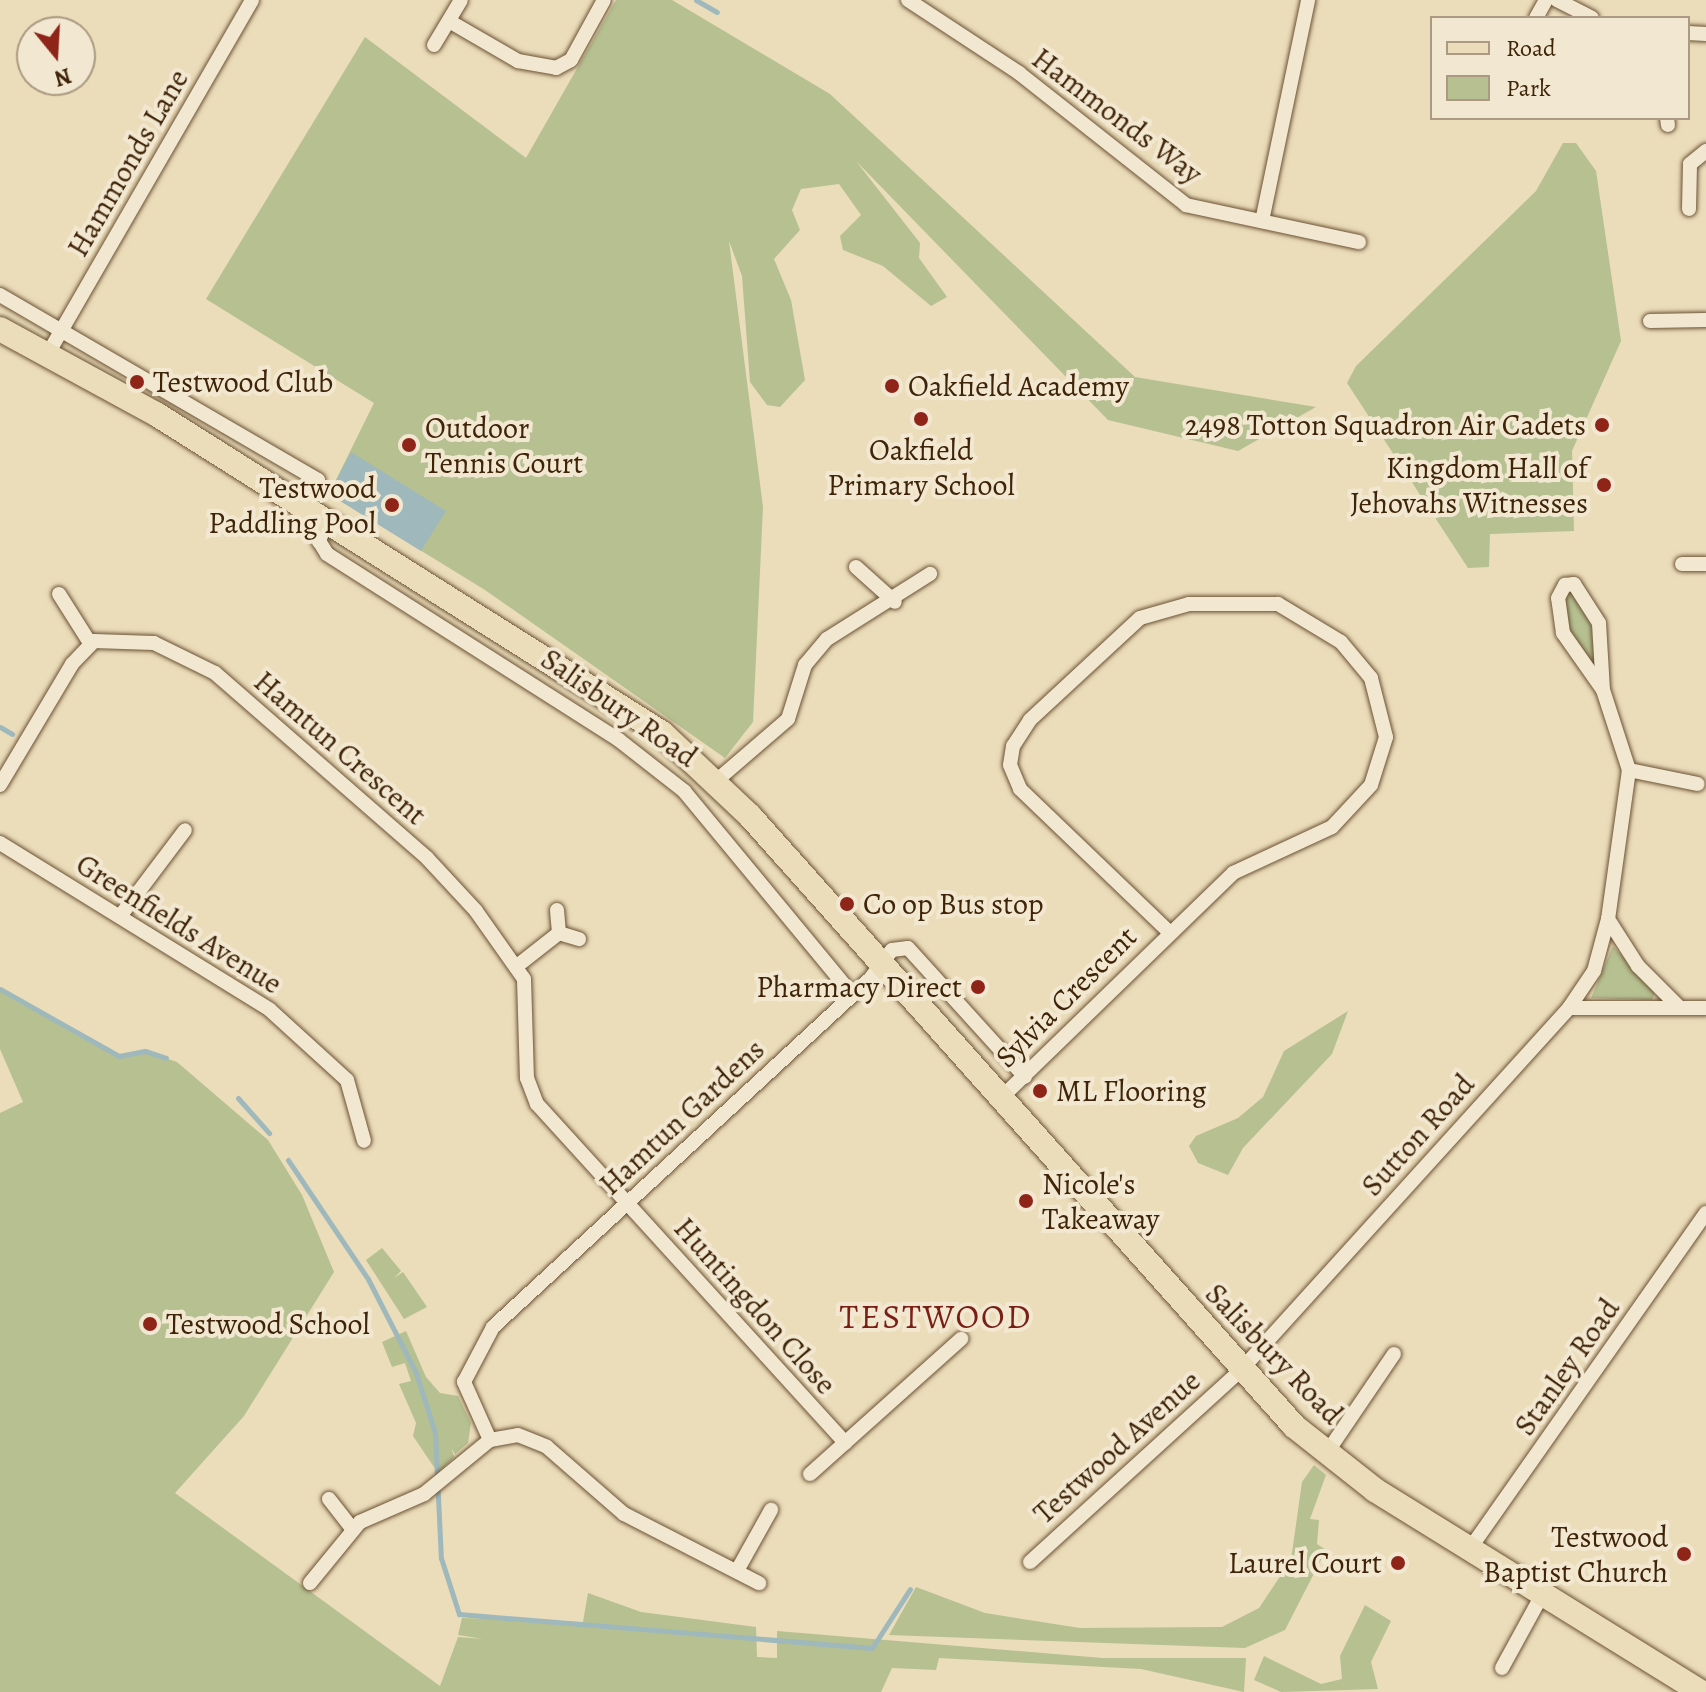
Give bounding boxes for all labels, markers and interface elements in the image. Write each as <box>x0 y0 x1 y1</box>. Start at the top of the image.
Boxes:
north arrow <box>16 16 96 96</box>
legend <box>1430 16 1690 120</box>
text: Road <box>1506 32 1556 64</box>
street label: Hammonds Way <box>1025 40 1209 192</box>
text: N <box>51 60 75 94</box>
street label: Hammonds Lane <box>60 63 196 263</box>
text: Park <box>1506 72 1551 104</box>
place label: Testwood Club <box>153 364 333 400</box>
place label: Oakfield Academy <box>908 368 1129 404</box>
marker: Testwood Club <box>128 373 146 391</box>
marker: Oakfield Academy <box>883 377 901 395</box>
place label: 2498 Totton Squadron Air Cadets <box>1185 407 1586 443</box>
place label: Outdoor Tennis Court <box>425 410 583 480</box>
marker: Oakfield Primary School <box>912 410 930 428</box>
marker: 2498 Totton Squadron Air Cadets <box>1593 416 1611 434</box>
place label: Oakfield Primary School <box>827 432 1015 502</box>
marker: Outdoor Tennis Court <box>400 436 418 454</box>
place label: Kingdom Hall of Jehovahs Witnesses <box>1350 450 1588 520</box>
place label: Testwood Paddling Pool <box>208 470 376 540</box>
marker: Kingdom Hall of Jehovahs Witnesses <box>1595 476 1613 494</box>
marker: Testwood Paddling Pool <box>383 496 401 514</box>
street label: Salisbury Road <box>534 641 704 775</box>
street label: Hamtun Crescent <box>247 663 433 833</box>
street label: Greenfields Avenue <box>70 846 288 1002</box>
place label: Co op Bus stop <box>863 886 1044 922</box>
marker: Co op Bus stop <box>838 895 856 913</box>
street label: Sylvia Crescent <box>988 919 1144 1075</box>
place label: Pharmacy Direct <box>756 969 962 1005</box>
marker: Pharmacy Direct <box>969 978 987 996</box>
street label: Hamtun Gardens <box>592 1031 772 1203</box>
street label: Sutton Road <box>1354 1067 1482 1203</box>
place label: ML Flooring <box>1056 1073 1207 1109</box>
marker: ML Flooring <box>1031 1082 1049 1100</box>
place label: Nicole's Takeaway <box>1042 1166 1159 1236</box>
marker: Nicole's Takeaway <box>1017 1192 1035 1210</box>
street label: Huntingdon Close <box>666 1210 844 1402</box>
street label: Salisbury Road <box>1198 1276 1350 1432</box>
street label: Stanley Road <box>1507 1292 1627 1442</box>
district label: TESTWOOD <box>840 1297 1032 1337</box>
place label: Testwood School <box>166 1306 370 1342</box>
marker: Testwood School <box>141 1315 159 1333</box>
street label: Testwood Avenue <box>1026 1363 1208 1531</box>
place label: Testwood Baptist Church <box>1483 1519 1668 1590</box>
place label: Laurel Court <box>1228 1545 1382 1581</box>
marker: Testwood Baptist Church <box>1675 1545 1693 1563</box>
marker: Laurel Court <box>1389 1554 1407 1572</box>

